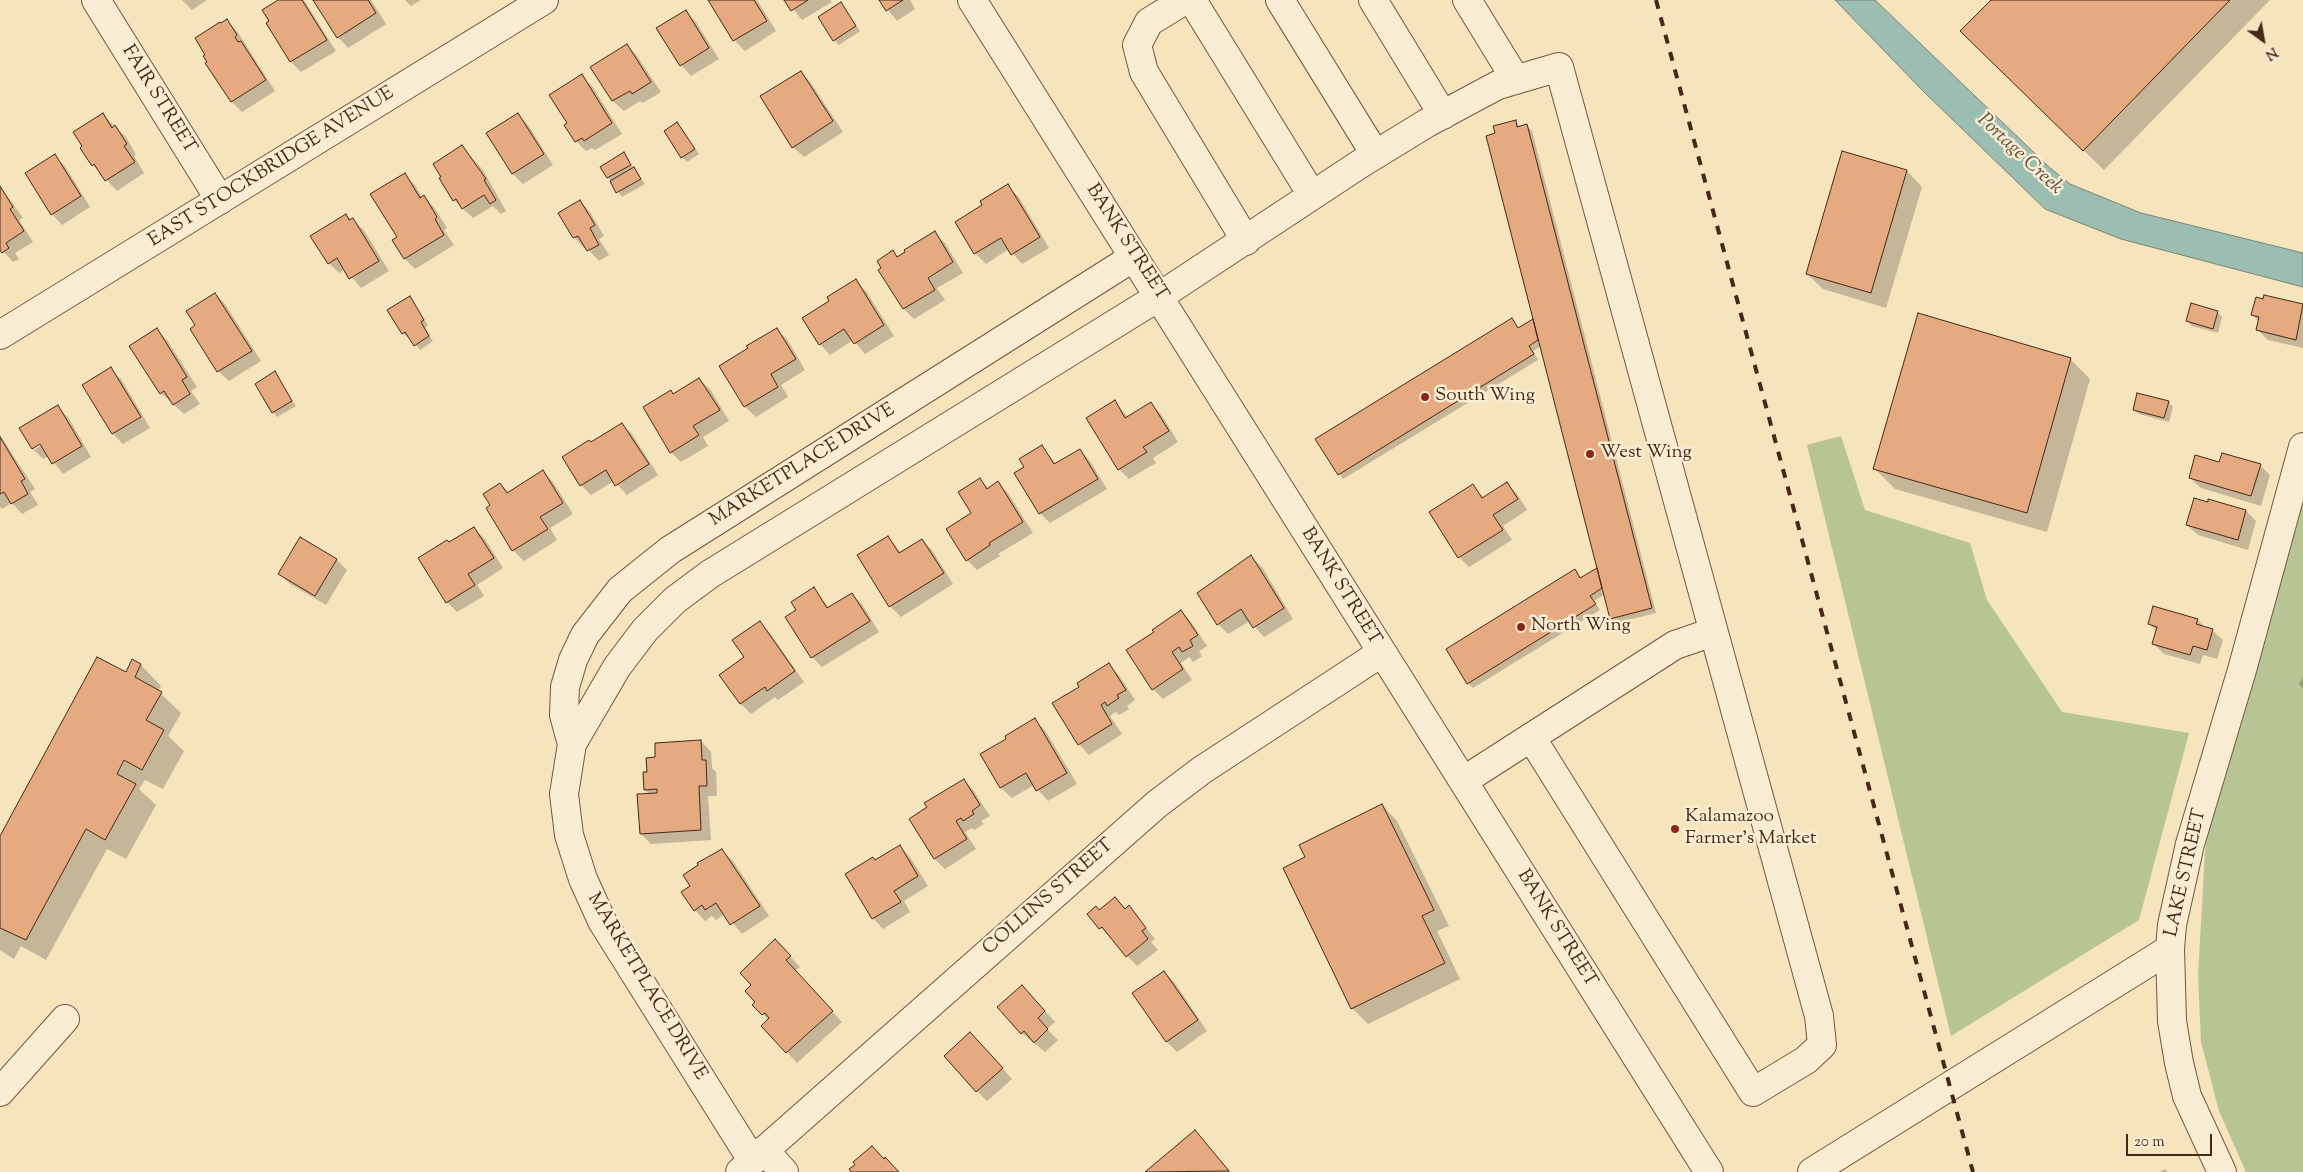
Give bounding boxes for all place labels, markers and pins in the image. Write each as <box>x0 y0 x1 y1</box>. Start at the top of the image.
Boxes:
place label: South Wing <box>1435 386 1535 408</box>
marker: South Wing <box>1419 391 1431 403</box>
place label: West Wing <box>1600 443 1692 465</box>
marker: West Wing <box>1584 448 1596 460</box>
place label: North Wing <box>1531 616 1631 638</box>
marker: North Wing <box>1515 621 1527 633</box>
place label: Kalamazoo Farmer's Market <box>1685 807 1817 851</box>
marker: Kalamazoo Farmer's Market <box>1669 823 1681 835</box>

